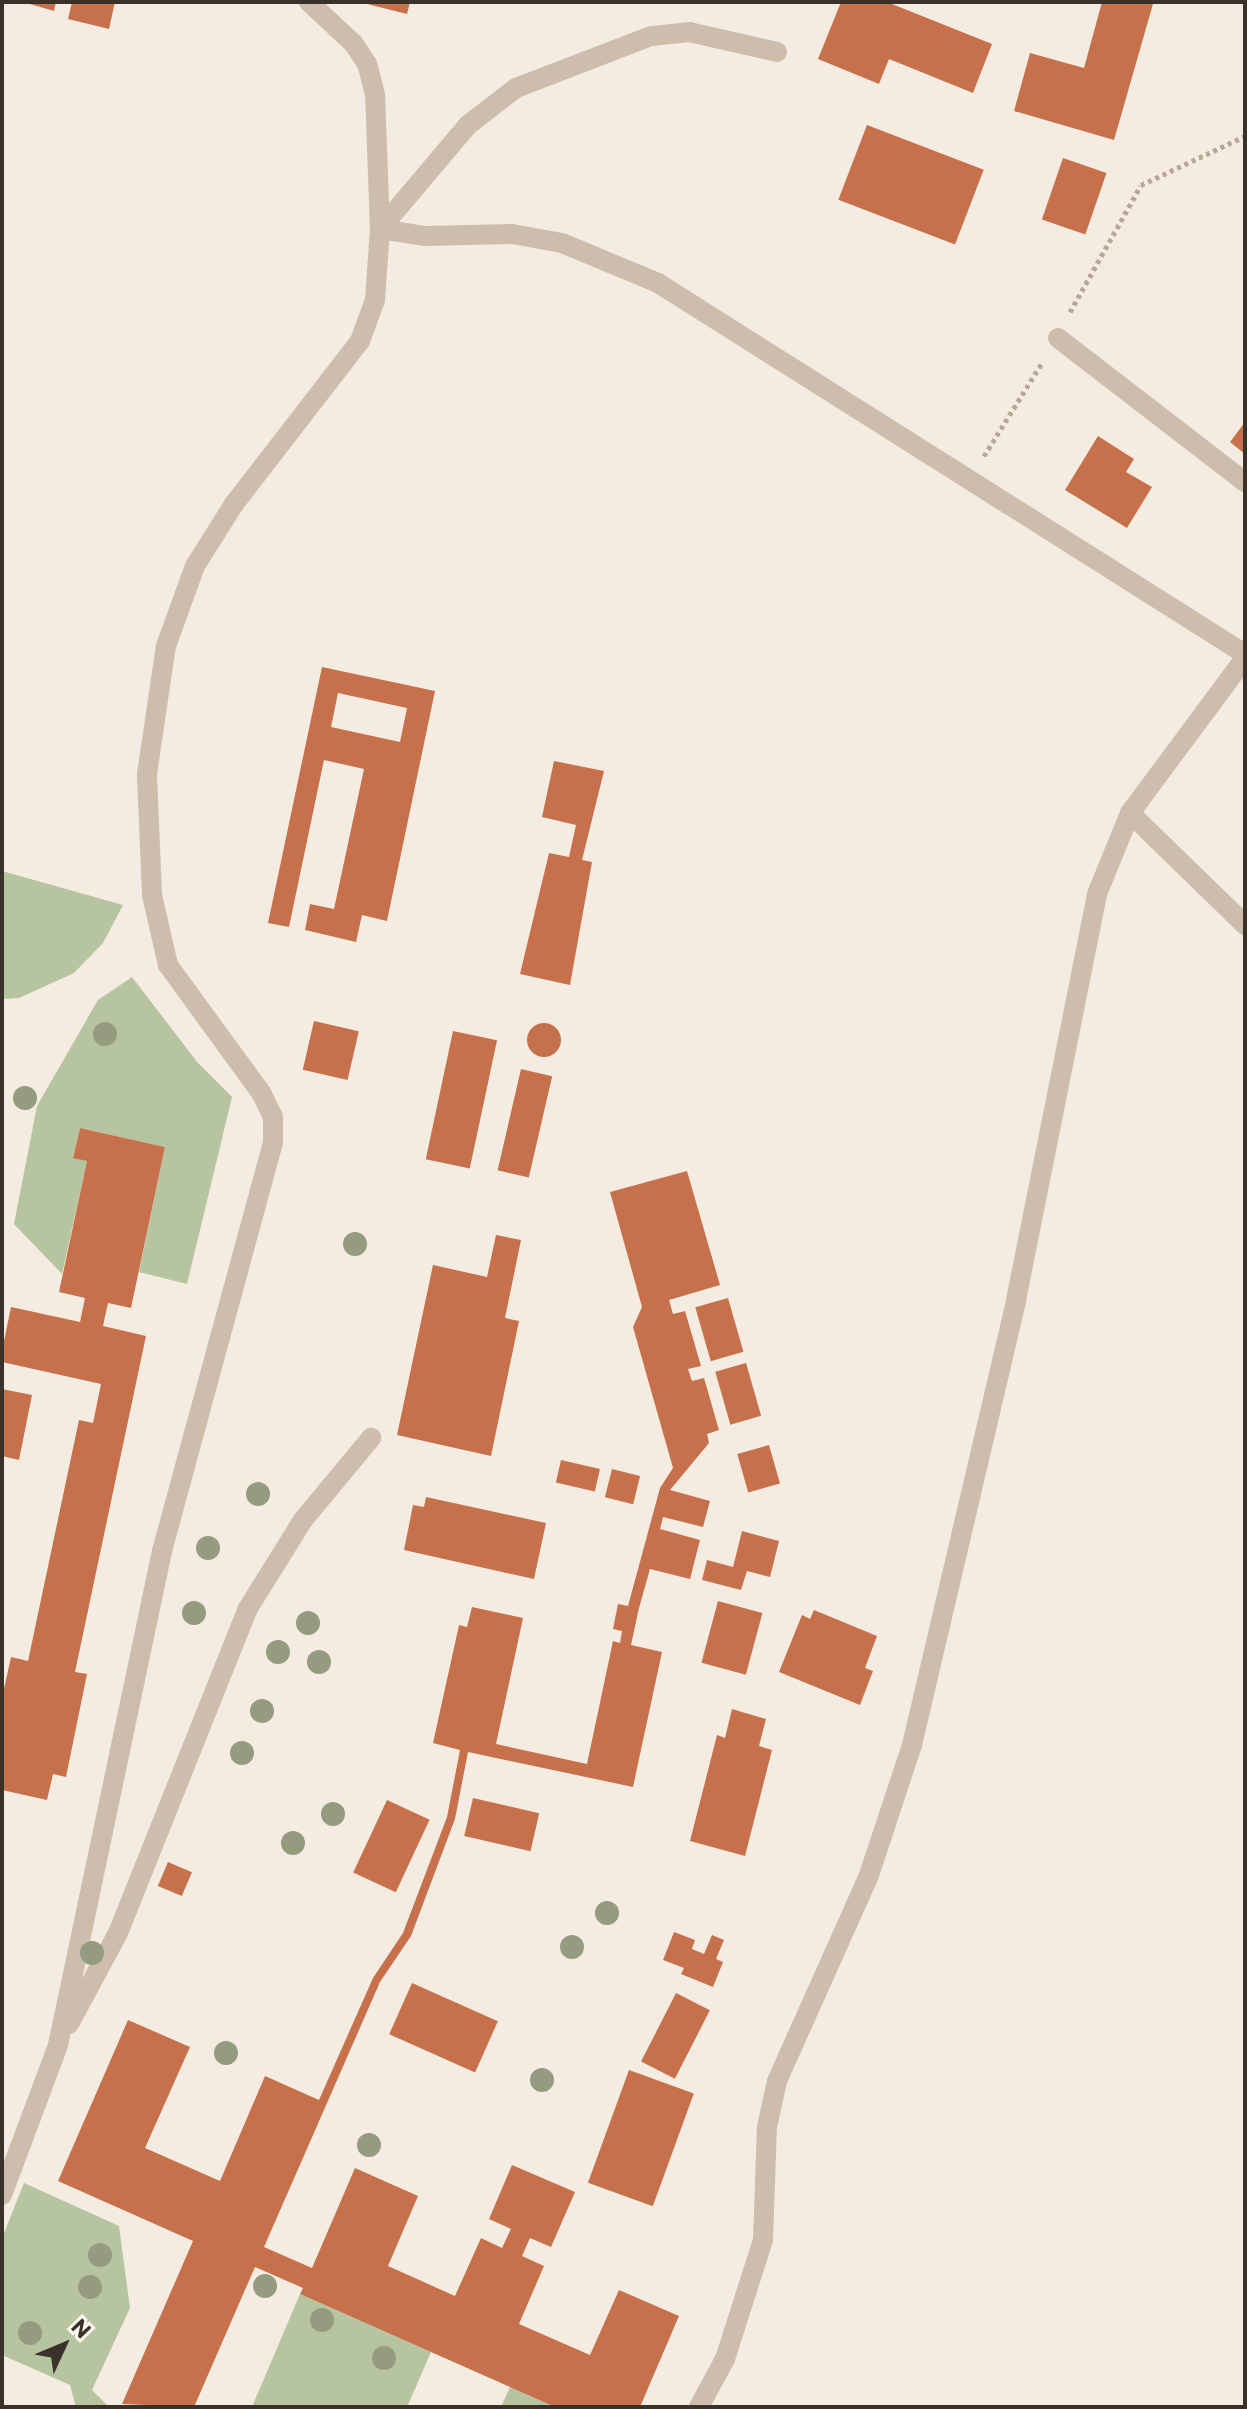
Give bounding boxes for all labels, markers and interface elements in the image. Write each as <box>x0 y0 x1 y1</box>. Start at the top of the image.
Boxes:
north arrow <box>24 2305 104 2385</box>
text: N <box>66 2313 97 2343</box>

